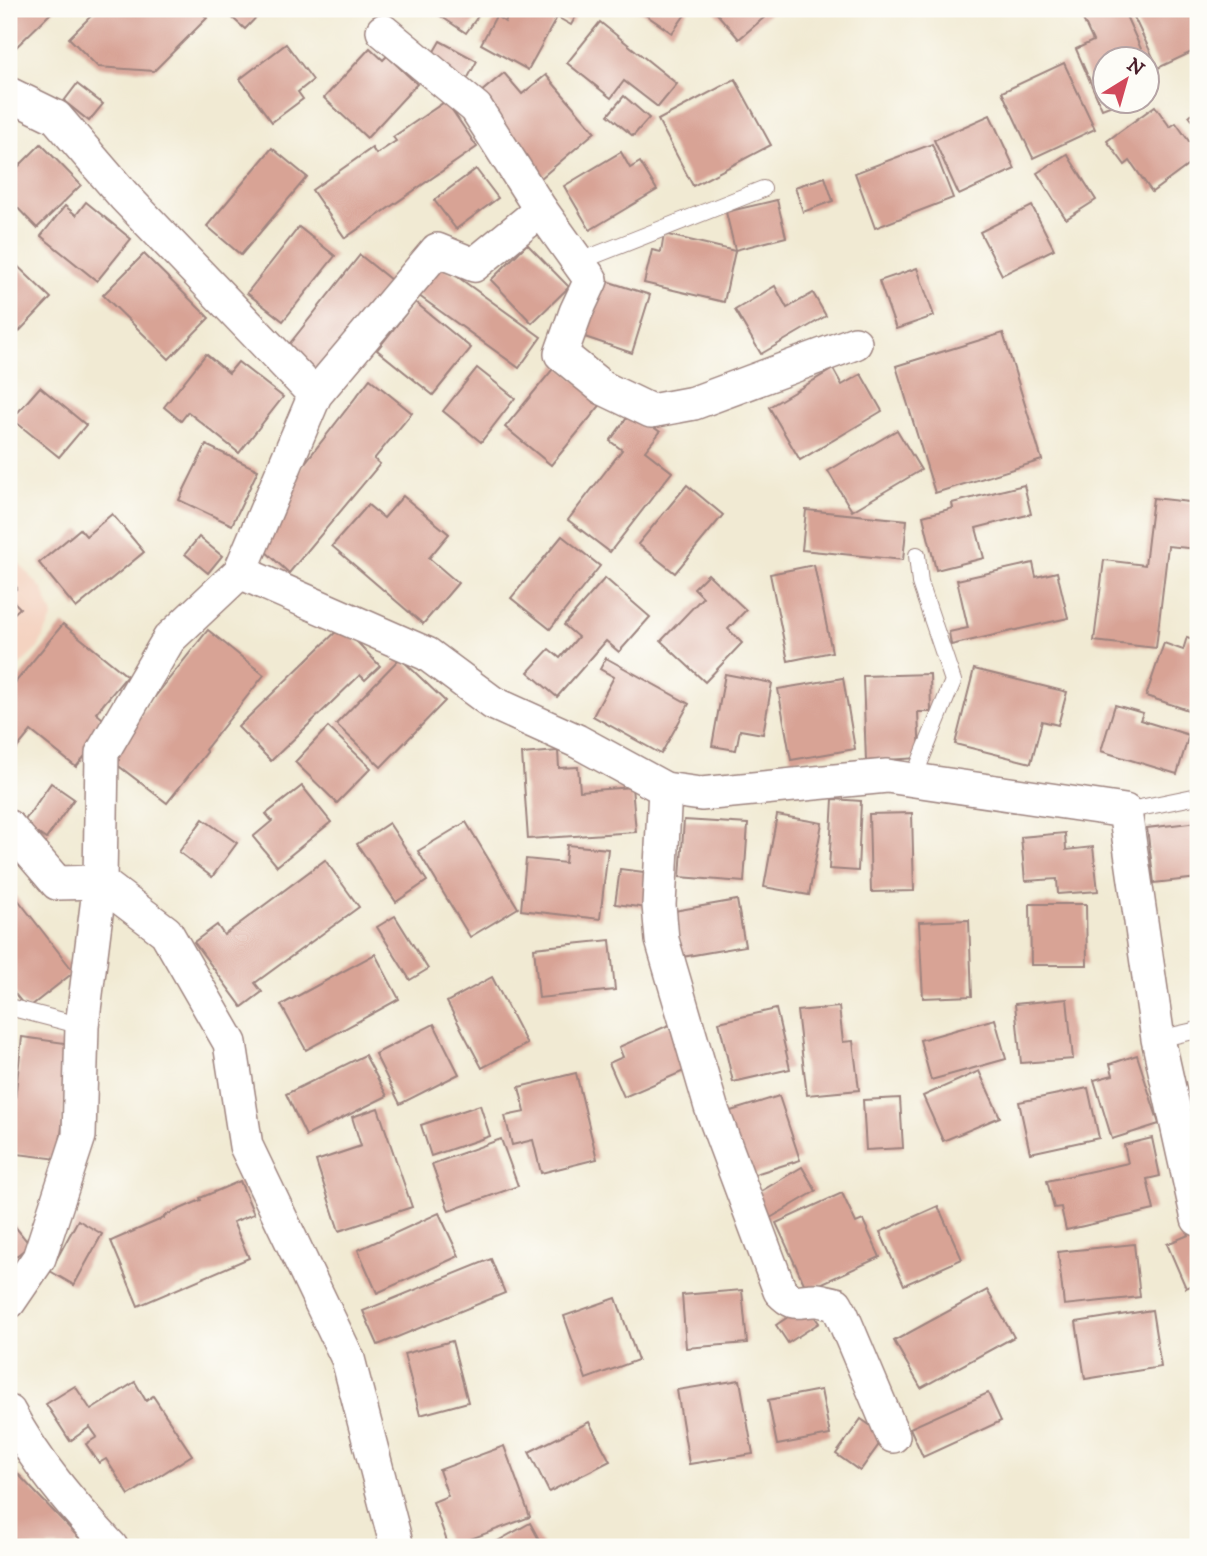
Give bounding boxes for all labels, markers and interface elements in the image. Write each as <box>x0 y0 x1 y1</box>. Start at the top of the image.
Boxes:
north arrow <box>1092 46 1162 116</box>
text: N <box>1122 54 1149 82</box>

